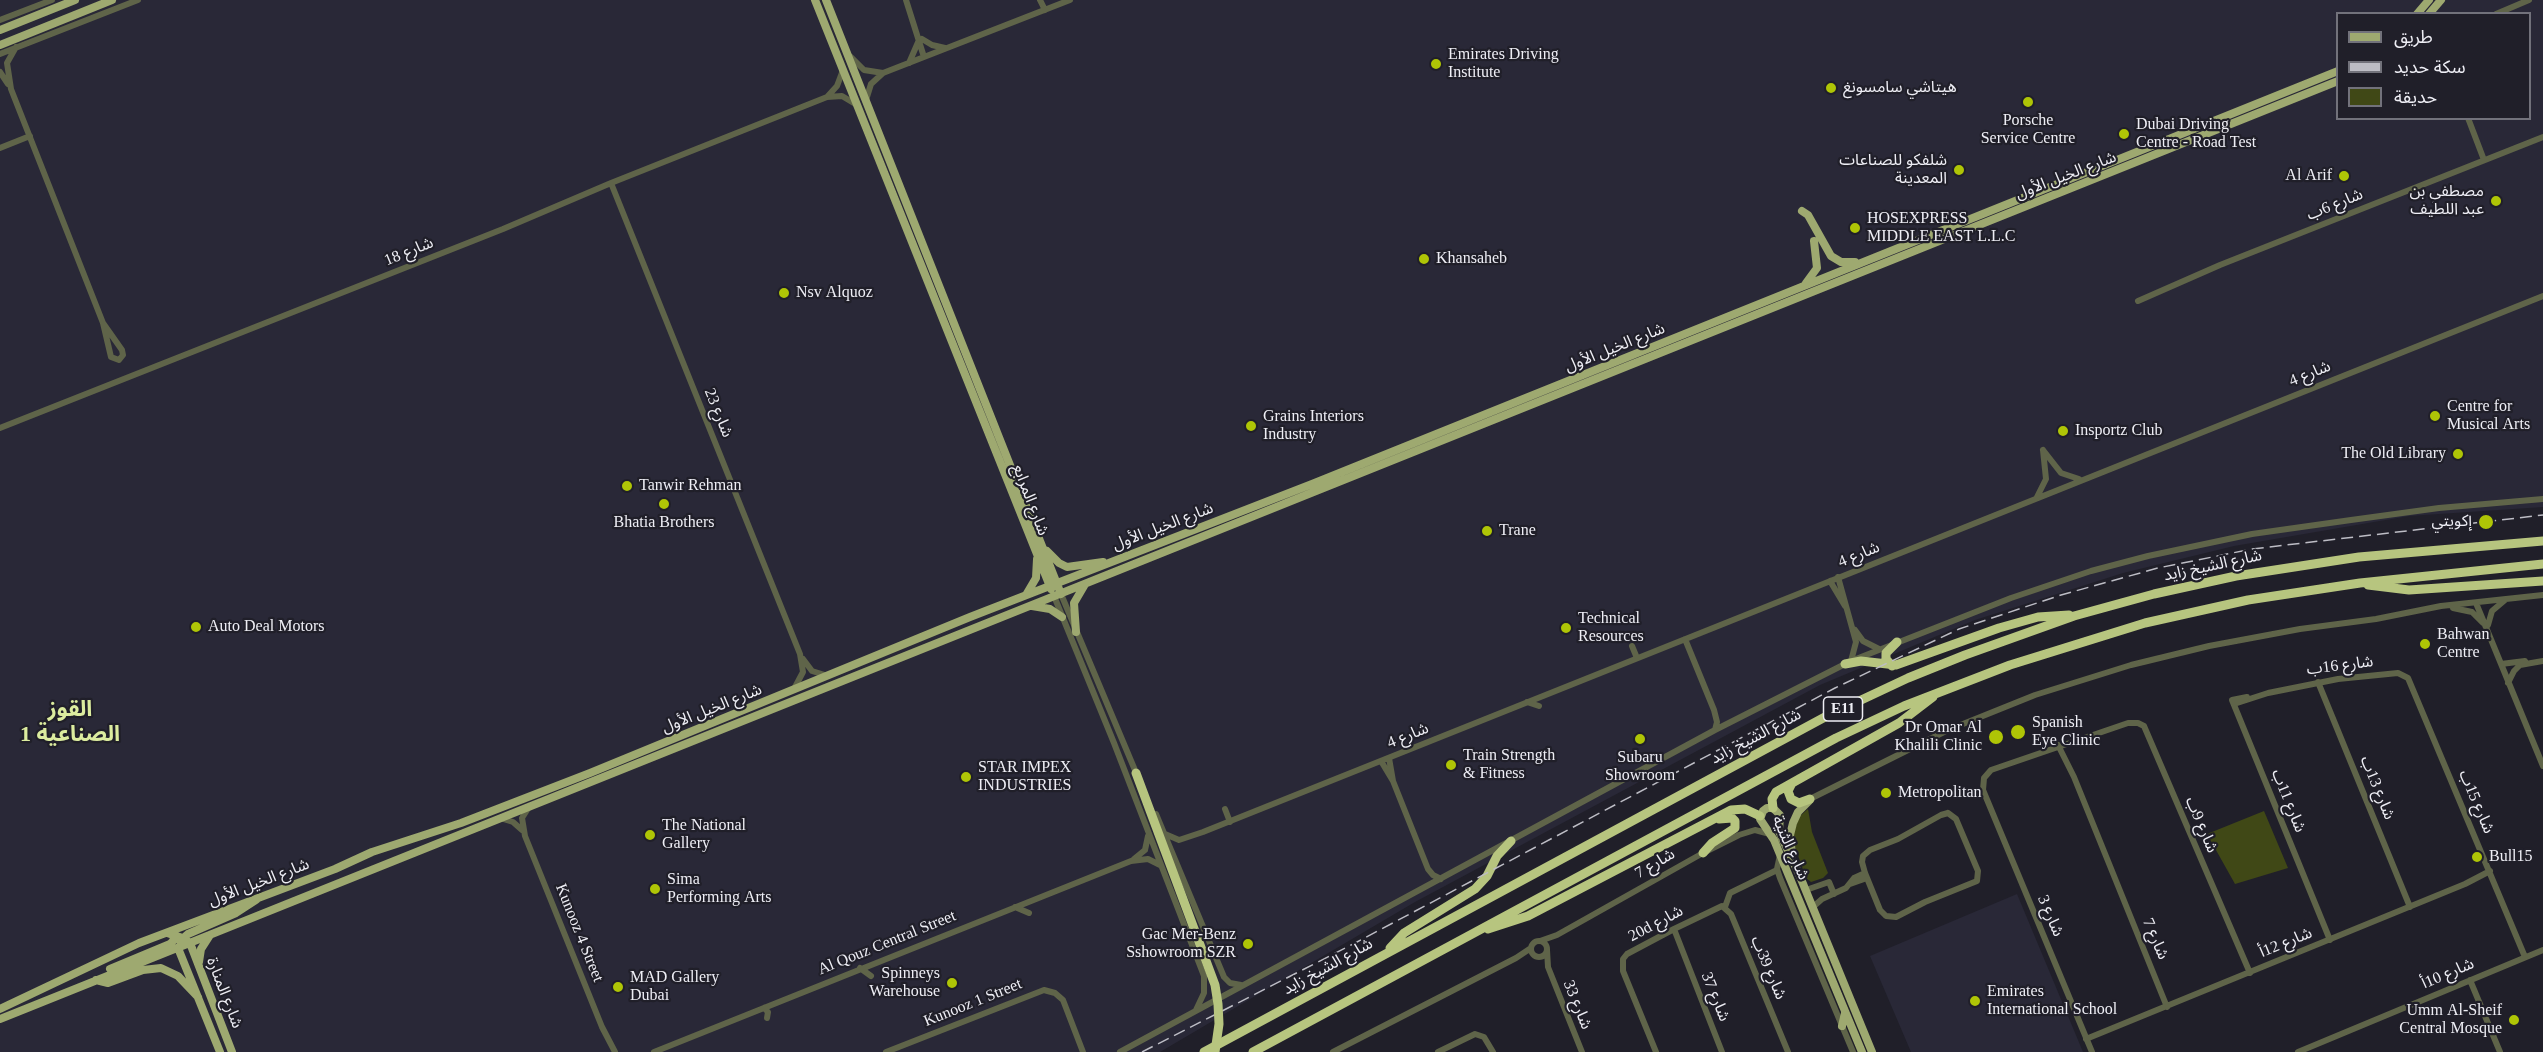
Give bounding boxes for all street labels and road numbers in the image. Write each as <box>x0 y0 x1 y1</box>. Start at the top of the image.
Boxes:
street label: شارع الخيل الأول <box>2013 148 2119 204</box>
street label: شارع 6ب <box>2304 185 2366 225</box>
street label: شارع 18 <box>382 234 436 270</box>
street label: شارع الخيل الأول <box>1562 319 1668 377</box>
street label: شارع 4 <box>2286 357 2334 391</box>
street label: شارع 23 <box>700 386 736 440</box>
street label: شارع المرابع <box>1008 462 1052 538</box>
street label: شارع الخيل الأول <box>1110 499 1216 555</box>
street label: شارع 4 <box>1835 538 1883 572</box>
street label: شارع الشيخ زايد <box>2162 546 2264 586</box>
street label: شارع 16ب <box>2306 652 2374 680</box>
street label: شارع الخيل الأول <box>659 680 765 738</box>
road number: E11 <box>1824 697 1862 721</box>
street label: شارع الشيخ زايد <box>1707 705 1805 769</box>
street label: شارع 4 <box>1384 719 1432 753</box>
street label: شارع 13ب <box>2356 753 2398 823</box>
street label: شارع 11ب <box>2267 767 2309 835</box>
street label: شارع 15ب <box>2454 767 2498 837</box>
street label: شارع 9ب <box>2181 794 2221 856</box>
street label: شارع الثنية <box>1767 813 1813 883</box>
street label: شارع 7 <box>1632 845 1678 883</box>
street label: شارع الخيل الأول <box>206 855 312 911</box>
street label: Kunooz 4 Street <box>551 881 607 985</box>
street label: شارع 3 <box>2033 892 2067 940</box>
street label: 20d شارع <box>1625 902 1687 946</box>
street label: Al Qouz Central Street <box>815 907 959 979</box>
street label: شارع 7 <box>2138 915 2172 963</box>
street label: شارع 12أ <box>2257 924 2315 962</box>
street label: شارع 39ب <box>1746 933 1790 1003</box>
street label: شارع الشيخ زايد <box>1280 934 1376 1000</box>
street label: شارع 10أ <box>2419 954 2477 994</box>
street label: شارع المنارة <box>202 955 246 1031</box>
street label: شارع 37 <box>1697 970 1733 1024</box>
street label: Kunooz 1 Street <box>921 975 1025 1031</box>
street label: شارع 33 <box>1559 978 1595 1032</box>

